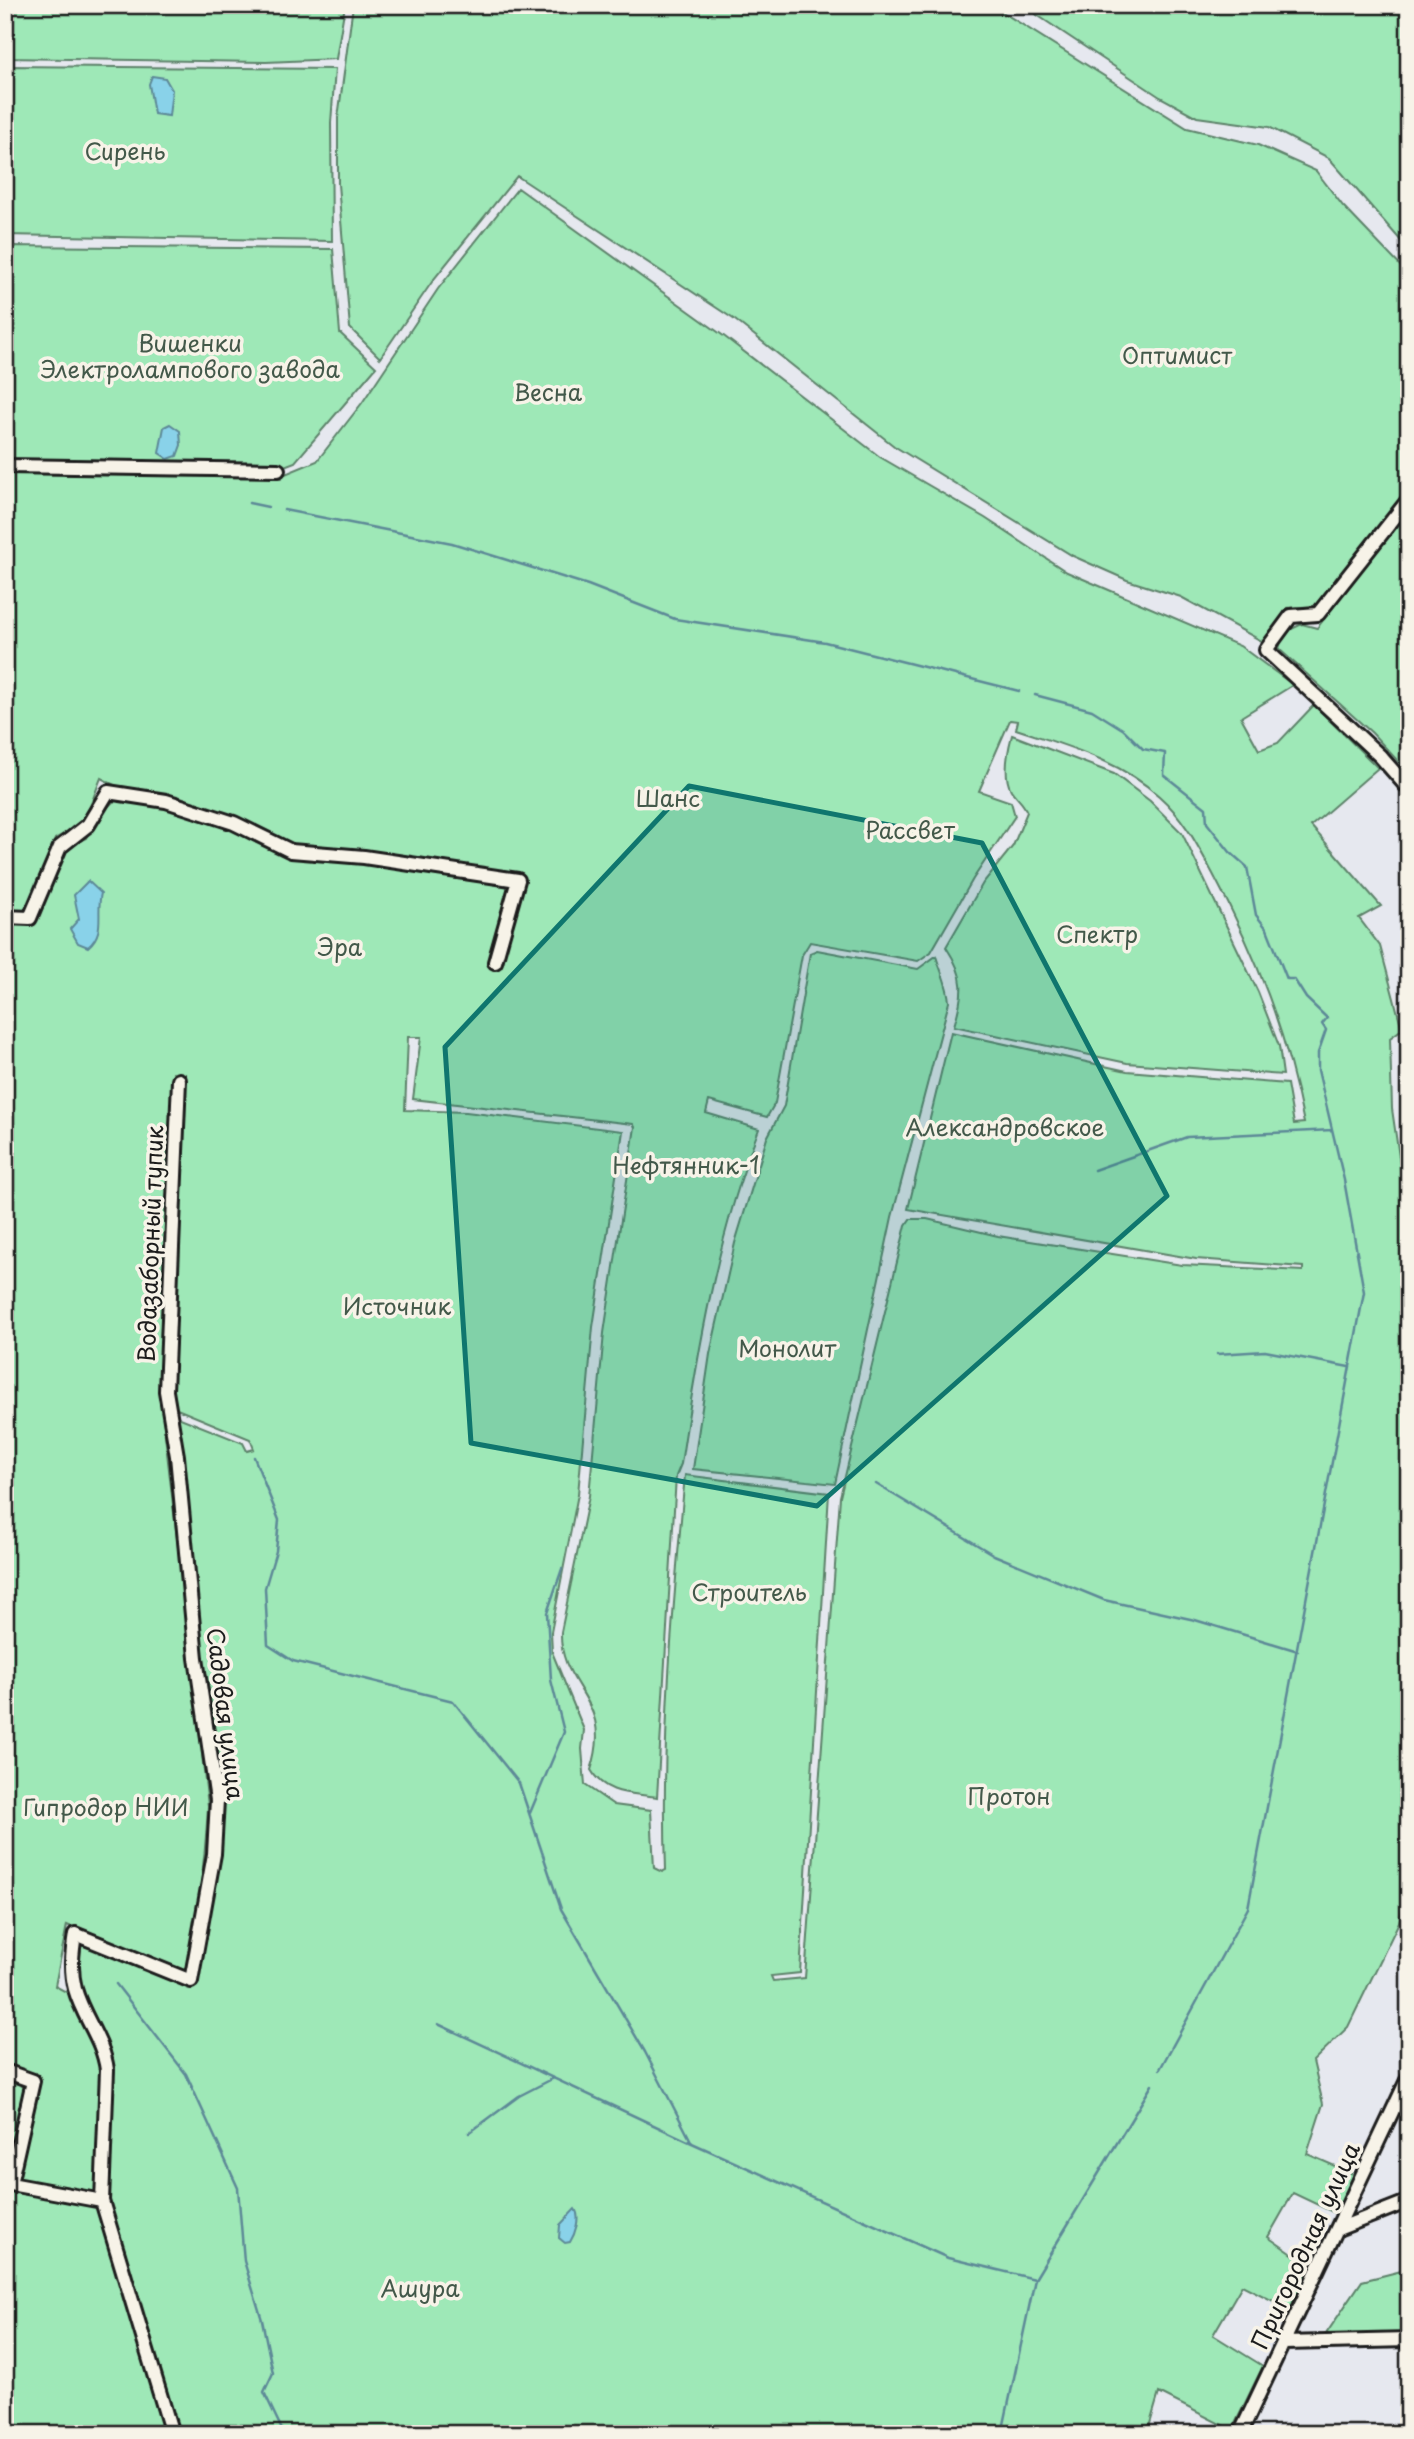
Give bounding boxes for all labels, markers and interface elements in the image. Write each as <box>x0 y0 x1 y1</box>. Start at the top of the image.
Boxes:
park label: Сирень <box>85 133 165 168</box>
park label: Вишенки Электролампового завода <box>40 325 340 386</box>
park label: Оптимист <box>1122 337 1233 372</box>
park label: Весна <box>514 374 583 409</box>
park label: Шанс <box>636 780 700 815</box>
park label: Рассвет <box>865 812 956 847</box>
park label: Спектр <box>1056 916 1138 951</box>
park label: Эра <box>317 929 363 964</box>
park label: Александровское <box>906 1109 1105 1144</box>
street label: Водазаборный тупик <box>128 1124 171 1363</box>
park label: Нефтянник-1 <box>612 1147 760 1182</box>
park label: Источник <box>343 1288 451 1323</box>
park label: Монолит <box>738 1330 837 1365</box>
park label: Строитель <box>691 1574 807 1609</box>
street label: Садовая улица <box>199 1626 254 1802</box>
park label: Протон <box>967 1778 1051 1813</box>
park label: Гипродор НИИ <box>23 1789 189 1824</box>
street label: Пригородная улица <box>1241 2136 1368 2355</box>
park label: Ашура <box>380 2270 460 2305</box>

